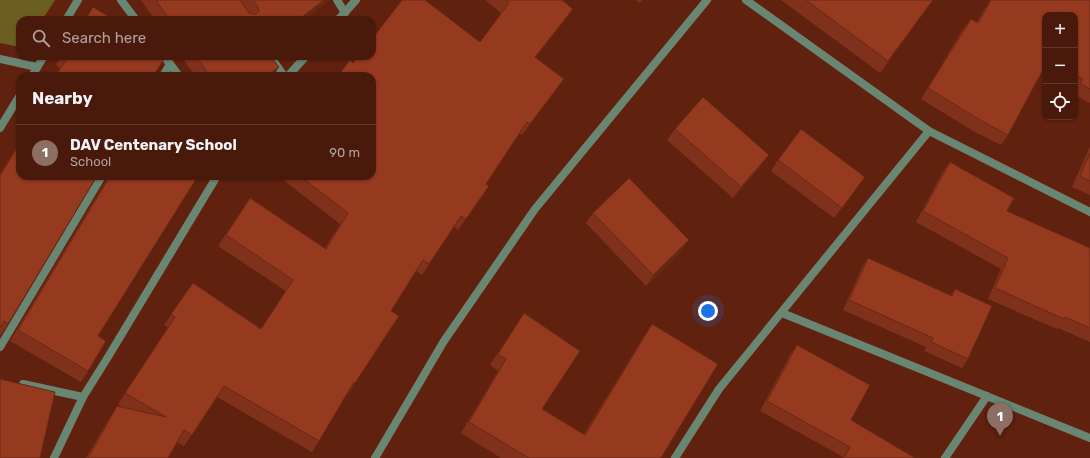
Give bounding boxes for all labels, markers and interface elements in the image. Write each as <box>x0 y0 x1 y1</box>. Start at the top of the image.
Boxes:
map controls <box>1042 12 1078 120</box>
button: + <box>1042 12 1078 48</box>
search box <box>16 16 376 60</box>
icon: search <box>30 27 52 49</box>
text: Search here <box>62 29 146 47</box>
button: − <box>1042 48 1078 84</box>
button: locate <box>1042 84 1078 120</box>
text: Nearby <box>32 88 93 108</box>
text: DAV Centenary School <box>70 136 237 154</box>
text: 1 <box>42 145 48 160</box>
text: 90 m <box>329 145 360 160</box>
text: School <box>70 154 111 169</box>
your location <box>698 301 718 321</box>
pin: 1 <box>987 403 1013 436</box>

